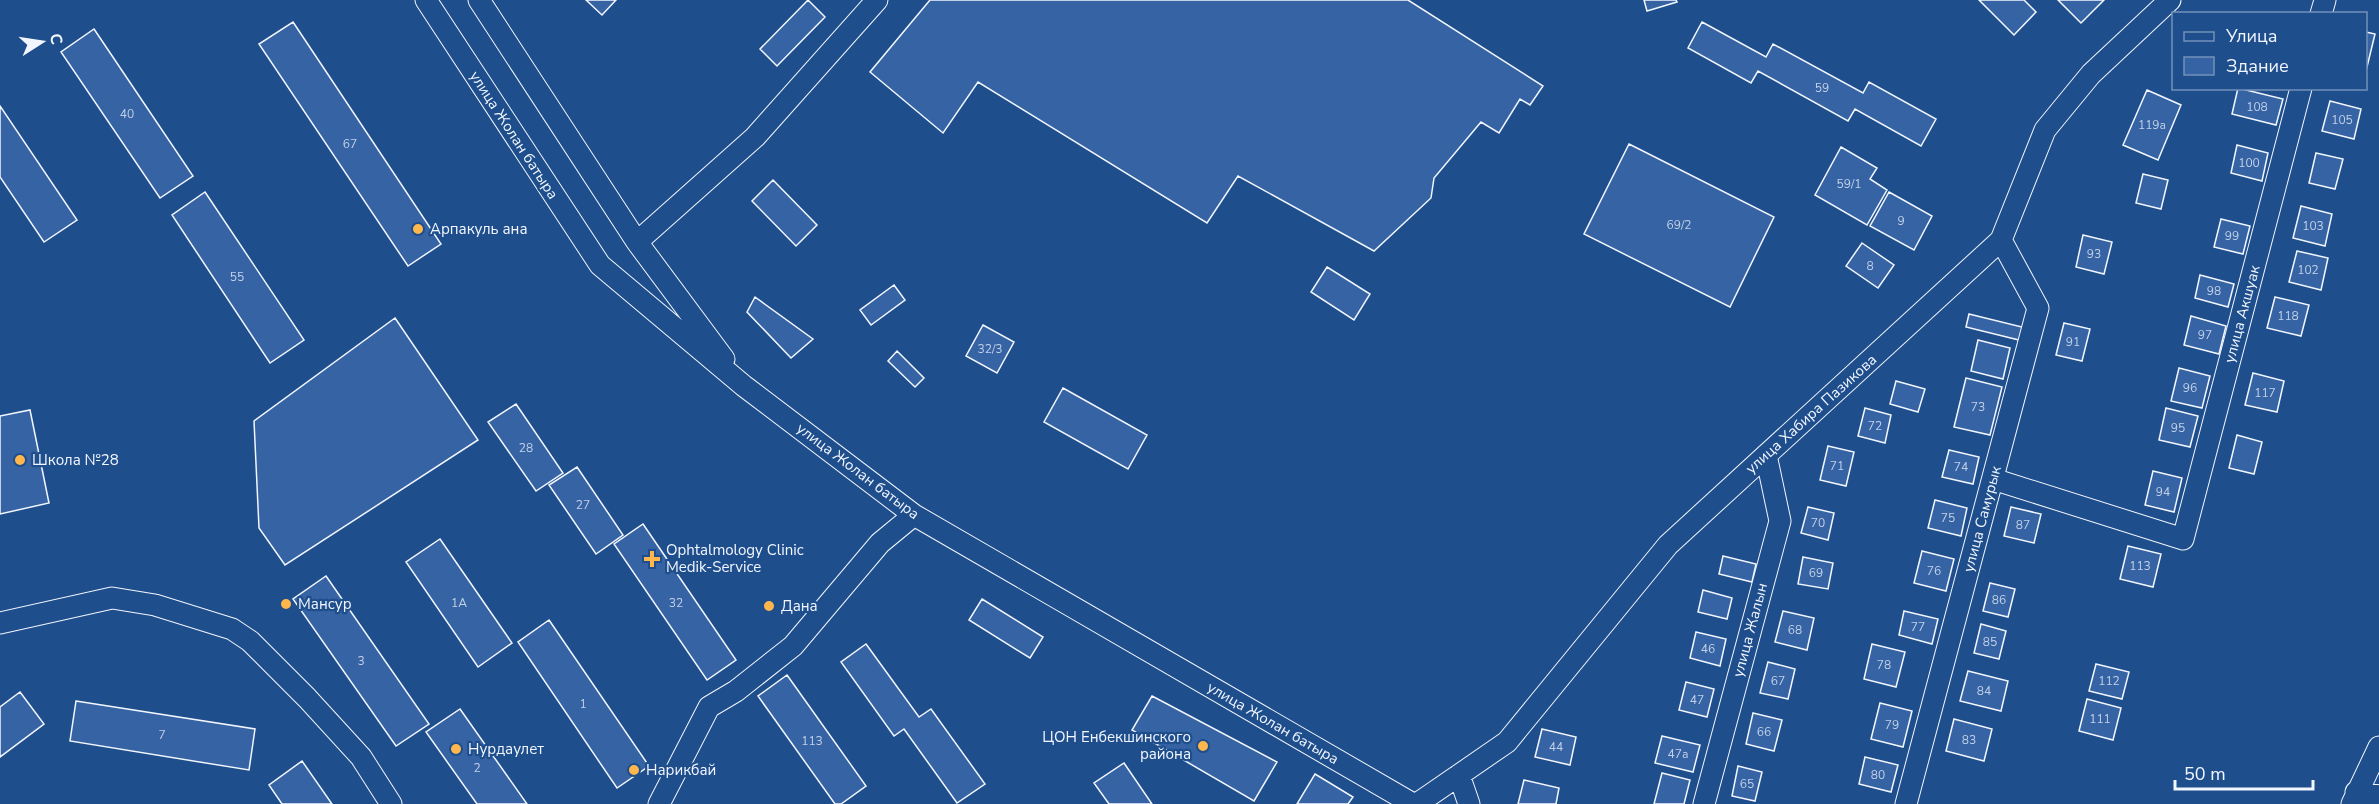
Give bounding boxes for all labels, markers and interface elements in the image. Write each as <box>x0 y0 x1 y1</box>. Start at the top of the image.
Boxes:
north arrow <box>12 12 72 72</box>
legend <box>2172 12 2367 90</box>
text: Улица <box>2225 24 2277 48</box>
text: С <box>44 31 68 47</box>
text: Здание <box>2226 54 2289 78</box>
street label: улица Жолан батыра <box>465 67 563 203</box>
house number: 59 <box>1815 80 1829 96</box>
house number: 108 <box>2246 99 2268 115</box>
house number: 40 <box>120 106 134 122</box>
house number: 105 <box>2331 112 2353 128</box>
house number: 119а <box>2138 117 2166 133</box>
house number: 67 <box>343 136 357 152</box>
house number: 100 <box>2238 155 2260 171</box>
house number: 59/1 <box>1837 176 1862 192</box>
house number: 9 <box>1897 213 1905 229</box>
house number: 69/2 <box>1667 217 1692 233</box>
house number: 103 <box>2302 218 2324 234</box>
place label: Арпакуль ана <box>430 219 527 239</box>
marker: Арпакуль ана <box>411 222 425 236</box>
house number: 99 <box>2225 228 2239 244</box>
house number: 93 <box>2087 246 2101 262</box>
house number: 8 <box>1866 258 1874 274</box>
house number: 102 <box>2297 262 2319 278</box>
street label: улица Акшуак <box>2219 263 2265 365</box>
house number: 55 <box>230 269 244 285</box>
house number: 98 <box>2207 283 2221 299</box>
house number: 118 <box>2277 308 2299 324</box>
house number: 97 <box>2198 327 2212 343</box>
house number: 91 <box>2066 334 2080 350</box>
house number: 32/3 <box>978 341 1003 357</box>
street label: улица Хабира Пазикова <box>1741 350 1881 478</box>
house number: 96 <box>2183 380 2197 396</box>
house number: 117 <box>2254 385 2276 401</box>
house number: 73 <box>1971 399 1985 415</box>
street label: улица Жолан батыра <box>792 418 924 524</box>
house number: 72 <box>1868 418 1882 434</box>
house number: 95 <box>2171 420 2185 436</box>
house number: 28 <box>519 440 533 456</box>
place label: Школа №28 <box>32 450 119 470</box>
marker: Школа №28 <box>13 453 27 467</box>
house number: 71 <box>1830 458 1844 474</box>
house number: 74 <box>1954 459 1968 475</box>
street label: улица Самурык <box>1958 464 2006 574</box>
house number: 94 <box>2156 484 2170 500</box>
house number: 27 <box>576 497 590 513</box>
house number: 75 <box>1941 510 1955 526</box>
house number: 70 <box>1811 515 1825 531</box>
house number: 87 <box>2016 517 2030 533</box>
place label: Ophtalmology Clinic Medik-Service <box>666 540 804 577</box>
marker: Ophtalmology Clinic Medik-Service <box>643 550 661 568</box>
house number: 113 <box>2129 558 2151 574</box>
house number: 76 <box>1927 563 1941 579</box>
house number: 69 <box>1809 565 1823 581</box>
street label: улица Жалын <box>1728 581 1772 679</box>
house number: 86 <box>1992 592 2006 608</box>
place label: Мансур <box>298 594 352 614</box>
house number: 1А <box>451 595 467 611</box>
house number: 32 <box>669 595 683 611</box>
place label: Дана <box>781 596 818 616</box>
marker: Мансур <box>279 597 293 611</box>
marker: Дана <box>762 599 776 613</box>
house number: 77 <box>1911 619 1925 635</box>
house number: 68 <box>1788 622 1802 638</box>
house number: 85 <box>1983 634 1997 650</box>
house number: 46 <box>1701 641 1715 657</box>
house number: 3 <box>357 653 365 669</box>
house number: 78 <box>1877 657 1891 673</box>
house number: 67 <box>1771 673 1785 689</box>
house number: 112 <box>2098 673 2120 689</box>
street label: улица Жолан батыра <box>1203 677 1343 769</box>
house number: 84 <box>1977 683 1991 699</box>
house number: 47 <box>1690 692 1704 708</box>
house number: 1 <box>579 696 587 712</box>
house number: 111 <box>2089 711 2111 727</box>
house number: 79 <box>1885 717 1899 733</box>
house number: 66 <box>1757 724 1771 740</box>
house number: 7 <box>158 727 166 743</box>
place label: ЦОН Енбекшинского района <box>1042 727 1191 764</box>
house number: 83 <box>1962 732 1976 748</box>
house number: 113 <box>801 733 823 749</box>
place label: Нурдаулет <box>468 739 544 759</box>
marker: ЦОН Енбекшинского района <box>1196 739 1210 753</box>
house number: 44 <box>1549 739 1563 755</box>
marker: Нурдаулет <box>449 742 463 756</box>
house number: 47а <box>1668 746 1688 762</box>
scale bar <box>2175 753 2313 791</box>
house number: 2 <box>473 760 481 776</box>
place label: Нарикбай <box>646 760 716 780</box>
text: 50 m <box>2184 762 2226 786</box>
marker: Нарикбай <box>627 763 641 777</box>
house number: 80 <box>1871 767 1885 783</box>
house number: 65 <box>1740 776 1754 792</box>

